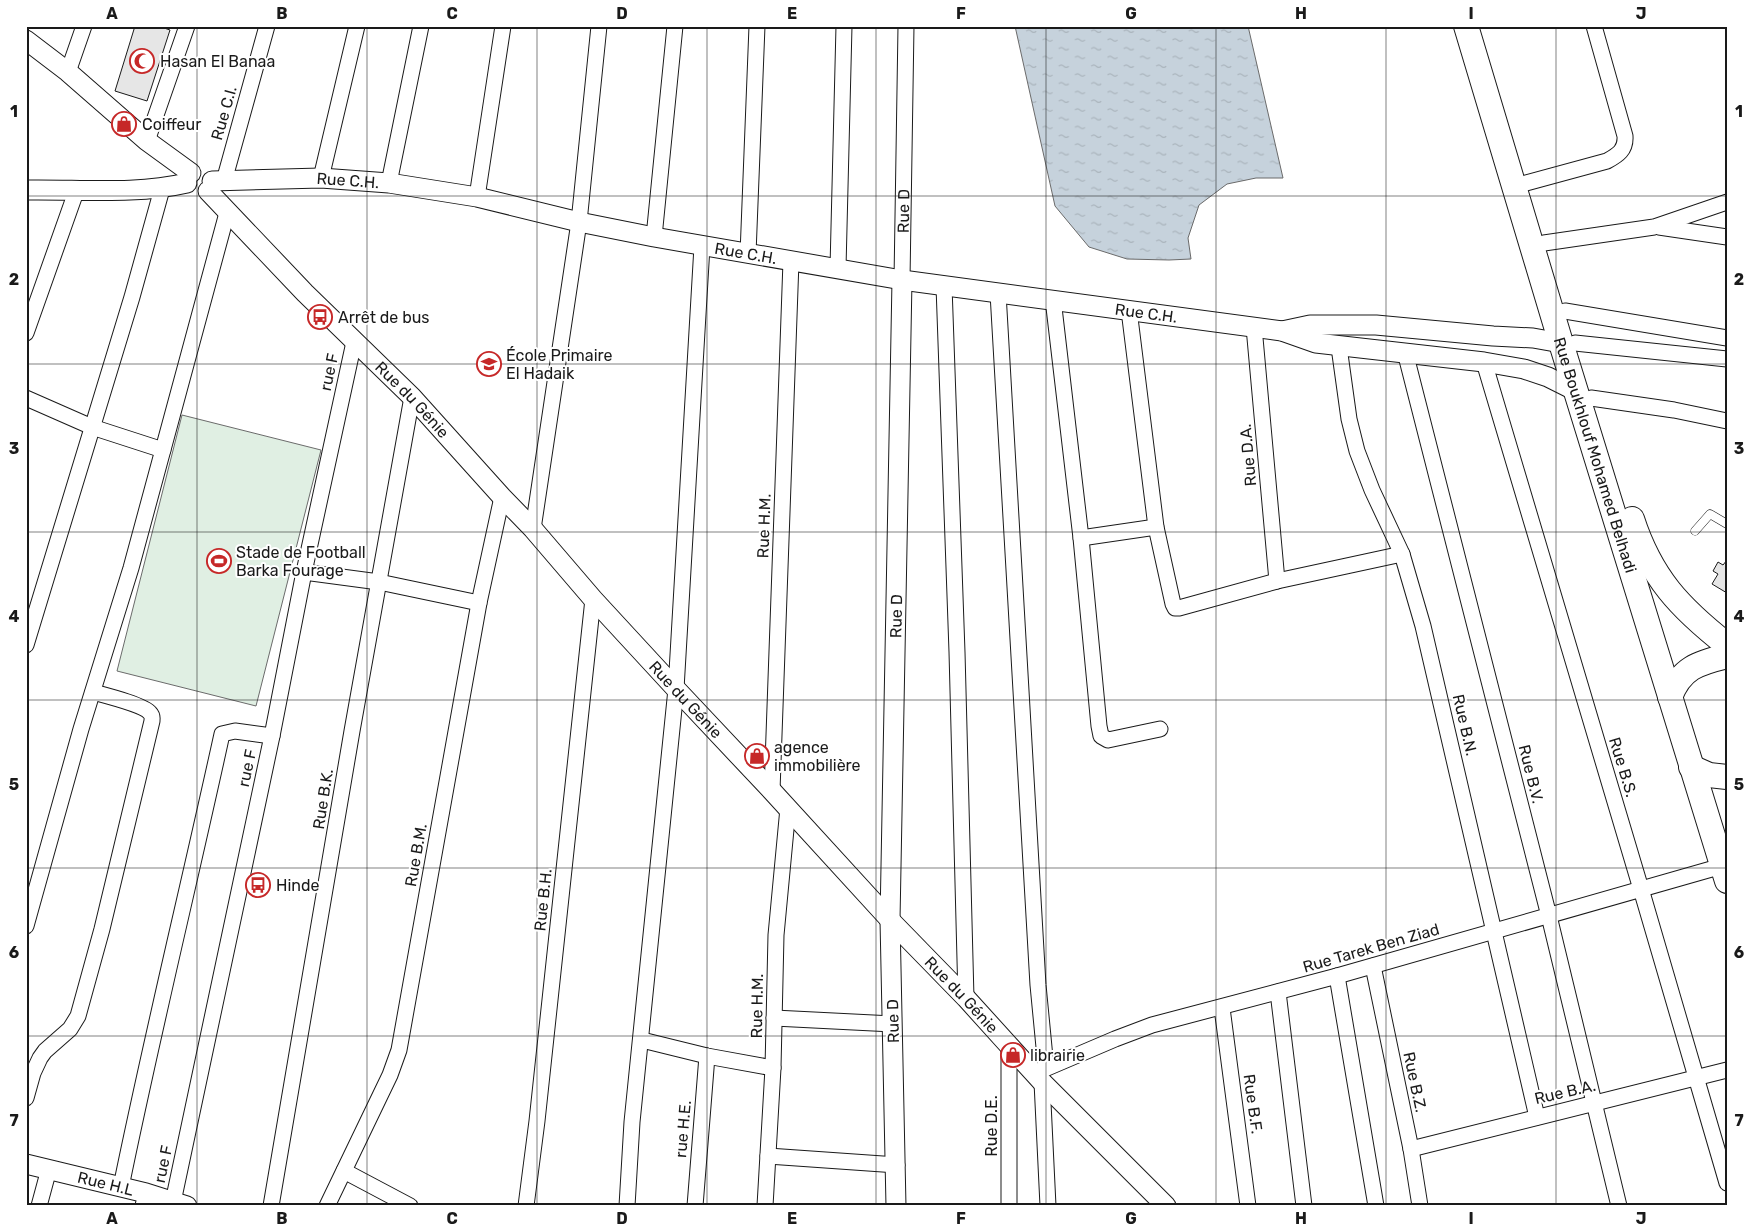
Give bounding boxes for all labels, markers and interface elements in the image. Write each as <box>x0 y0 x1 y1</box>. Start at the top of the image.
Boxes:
text: A <box>106 4 118 23</box>
text: B <box>276 4 288 23</box>
text: C <box>446 4 458 23</box>
text: D <box>616 4 628 23</box>
text: E <box>787 4 797 23</box>
text: F <box>956 4 966 23</box>
text: G <box>1125 4 1137 23</box>
text: H <box>1295 4 1307 23</box>
text: I <box>1468 4 1474 23</box>
text: J <box>1636 4 1646 23</box>
mosque icon: Hasan El Banaa <box>129 48 155 74</box>
place label: Hasan El Banaa <box>160 52 275 71</box>
street label: Rue C.I. <box>207 84 241 142</box>
text: 1 <box>10 102 18 121</box>
text: 1 <box>1735 102 1743 121</box>
shop icon: Coiffeur <box>111 111 137 137</box>
place label: Coiffeur <box>142 115 201 134</box>
street label: Rue C.H. <box>316 168 380 192</box>
street label: Rue D <box>893 189 913 233</box>
street label: Rue C.H. <box>713 238 778 268</box>
text: 2 <box>9 270 19 289</box>
text: 2 <box>1734 270 1744 289</box>
street label: Rue C.H. <box>1114 299 1179 326</box>
bus stop icon: Arrêt de bus <box>307 304 333 330</box>
place label: Arrêt de bus <box>338 308 430 327</box>
street label: Rue Boukhlouf Mohamed Belhadi <box>1550 335 1641 575</box>
place label: École Primaire El Hadaik <box>506 346 612 383</box>
street label: rue F <box>316 351 342 393</box>
school or university icon: École Primaire El Hadaik <box>476 351 502 377</box>
street label: Rue du Génie <box>372 357 453 442</box>
street label: Rue D.A. <box>1236 423 1260 487</box>
text: 3 <box>9 439 19 458</box>
text: 3 <box>1734 439 1744 458</box>
street label: Rue H.M. <box>753 493 775 559</box>
place label: Stade de Football Barka Fourage <box>236 543 366 580</box>
sports icon: Stade de Football Barka Fourage <box>206 548 232 574</box>
street label: Rue D <box>886 594 906 638</box>
text: 4 <box>9 607 20 626</box>
text: 4 <box>1734 607 1745 626</box>
street label: Rue du Génie <box>645 657 727 742</box>
street label: Rue B.N. <box>1449 692 1481 758</box>
street label: Rue B.S. <box>1605 735 1641 799</box>
place label: agence immobilière <box>774 738 861 775</box>
shop icon: agence immobilière <box>744 743 770 769</box>
street label: Rue B.V. <box>1515 743 1547 805</box>
street label: rue F <box>234 747 260 789</box>
street label: Rue B.K. <box>309 767 337 831</box>
text: 5 <box>9 775 19 794</box>
text: 5 <box>1734 775 1744 794</box>
street label: Rue B.M. <box>401 822 431 888</box>
street label: Rue B.H. <box>530 868 556 932</box>
bus stop icon: Hinde <box>245 872 271 898</box>
place label: Hinde <box>276 876 320 895</box>
street label: Rue Tarek Ben Ziad <box>1301 919 1441 977</box>
text: 6 <box>9 943 19 962</box>
text: 6 <box>1734 943 1744 962</box>
street label: Rue du Génie <box>921 952 1002 1037</box>
street label: Rue H.M. <box>747 973 767 1039</box>
street label: Rue D <box>883 999 903 1043</box>
shop icon: librairie <box>1000 1042 1026 1068</box>
place label: librairie <box>1030 1046 1085 1065</box>
street label: Rue B.Z. <box>1399 1050 1431 1114</box>
street label: Rue B.F. <box>1239 1073 1267 1135</box>
street label: Rue B.A. <box>1533 1076 1597 1108</box>
street label: Rue D.E. <box>982 1095 1001 1157</box>
street label: rue H.E. <box>671 1100 695 1158</box>
text: 7 <box>9 1111 19 1130</box>
text: 7 <box>1734 1111 1744 1130</box>
street label: rue F <box>150 1143 176 1185</box>
street label: Rue H.L <box>76 1167 136 1199</box>
text: A <box>106 1209 118 1228</box>
text: B <box>276 1209 288 1228</box>
text: C <box>446 1209 458 1228</box>
text: D <box>616 1209 628 1228</box>
text: E <box>787 1209 797 1228</box>
text: F <box>956 1209 966 1228</box>
text: G <box>1125 1209 1137 1228</box>
text: H <box>1295 1209 1307 1228</box>
text: I <box>1468 1209 1474 1228</box>
text: J <box>1636 1209 1646 1228</box>

